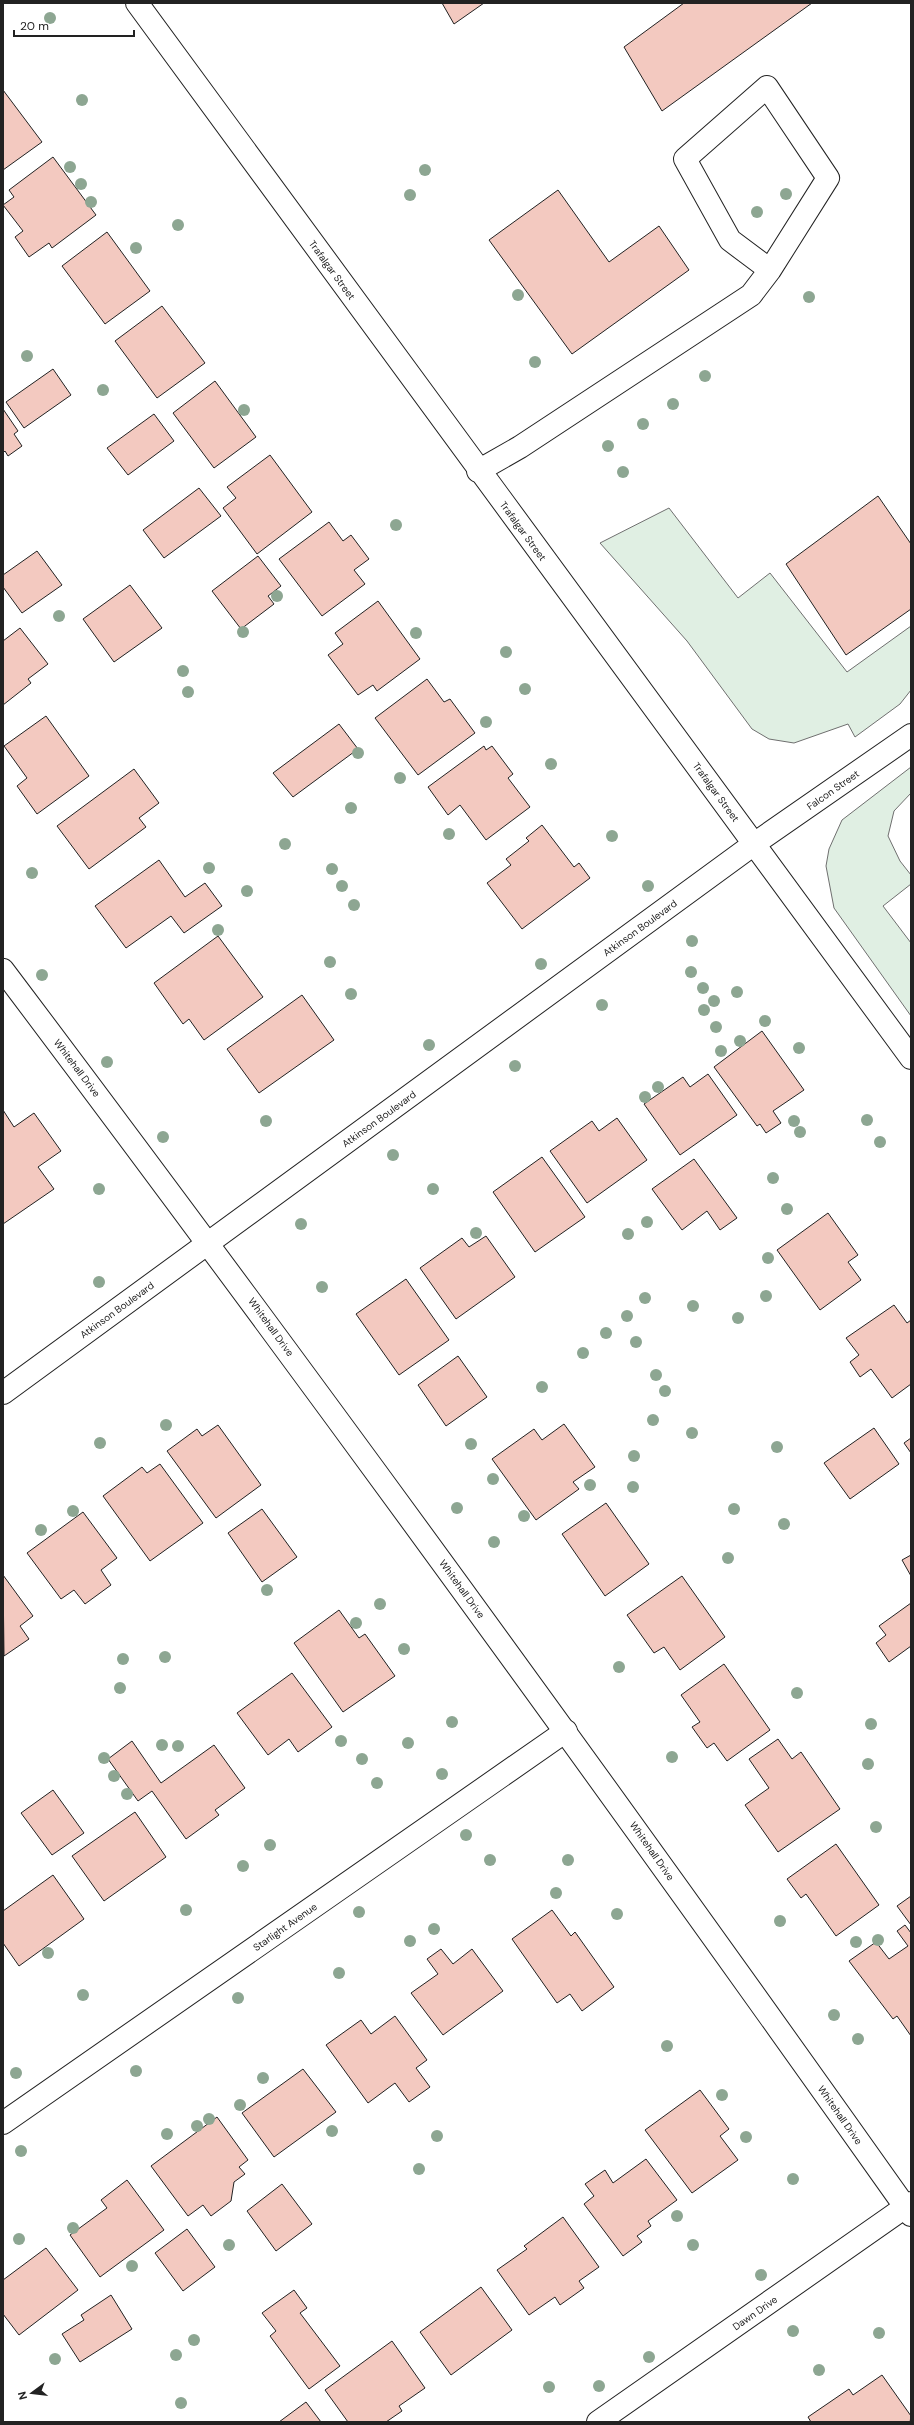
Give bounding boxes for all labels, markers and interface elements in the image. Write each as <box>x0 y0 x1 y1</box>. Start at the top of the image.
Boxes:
scale bar <box>14 12 134 38</box>
text: 20 m <box>20 18 49 34</box>
street label: Trafalgar Street <box>306 238 358 303</box>
street label: Trafalgar Street <box>497 499 549 564</box>
street label: Trafalgar Street <box>690 760 742 825</box>
street label: Falcon Street <box>804 767 862 813</box>
street label: Atkinson Boulevard <box>600 897 680 959</box>
street label: Whitehall Drive <box>51 1036 103 1100</box>
street label: Atkinson Boulevard <box>339 1088 419 1150</box>
street label: Atkinson Boulevard <box>77 1279 157 1341</box>
street label: Whitehall Drive <box>245 1295 297 1359</box>
street label: Whitehall Drive <box>436 1557 488 1621</box>
street label: Whitehall Drive <box>627 1819 677 1883</box>
street label: Starlight Avenue <box>250 1900 320 1954</box>
street label: Whitehall Drive <box>815 2083 865 2147</box>
street label: Dawn Drive <box>730 2293 780 2333</box>
north arrow <box>12 2373 52 2413</box>
text: N <box>15 2390 30 2401</box>

